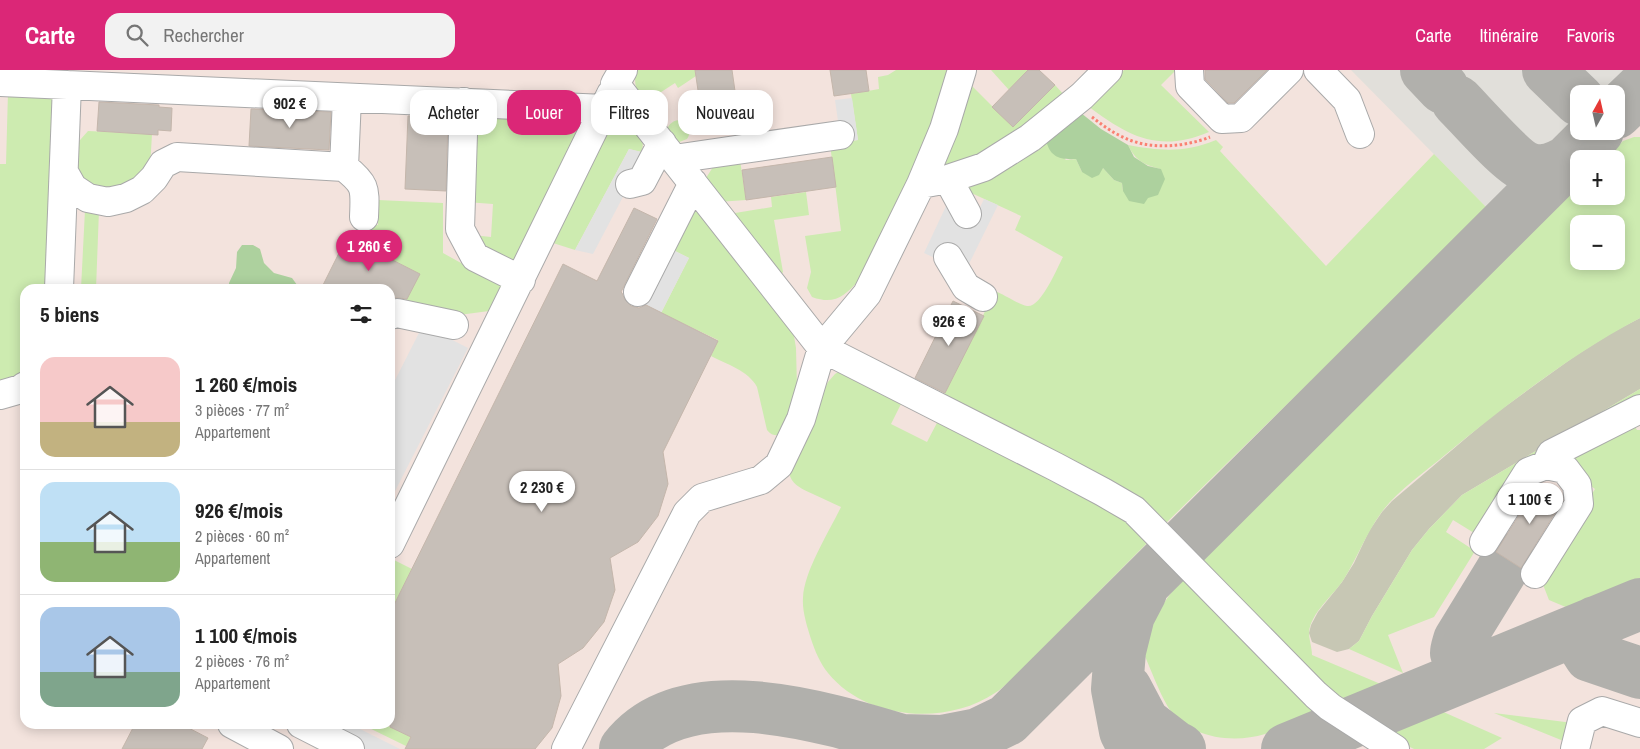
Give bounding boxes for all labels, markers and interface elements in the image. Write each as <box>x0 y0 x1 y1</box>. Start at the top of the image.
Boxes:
search box <box>105 13 455 58</box>
text: Carte <box>25 19 75 51</box>
icon: search <box>123 21 151 49</box>
text: Rechercher <box>163 22 244 48</box>
text: Carte <box>1415 23 1451 48</box>
text: Itinéraire <box>1479 23 1539 48</box>
text: Favoris <box>1567 23 1615 48</box>
north arrow <box>1570 85 1625 140</box>
map controls <box>1570 85 1625 270</box>
pin: 902 € <box>255 87 325 129</box>
chip: Acheter <box>410 90 497 135</box>
chip: Louer <box>507 90 581 135</box>
chip: Filtres <box>591 90 668 135</box>
chip: Nouveau <box>678 90 773 135</box>
text: 902 € <box>274 92 306 114</box>
button: + <box>1570 150 1625 205</box>
button: − <box>1570 215 1625 270</box>
pin: 1 260 € <box>323 230 415 272</box>
text: 1 260 € <box>347 235 391 257</box>
text: 5 biens <box>40 300 99 329</box>
icon: filters <box>347 300 375 328</box>
pin: 926 € <box>914 304 984 347</box>
text: 926 € <box>933 310 965 332</box>
text: 1 260 €/mois <box>195 370 297 399</box>
icon: home <box>80 377 140 437</box>
text: 3 pièces · 77 m² <box>195 399 289 421</box>
text: Appartement <box>195 421 270 443</box>
pin: 2 230 € <box>496 470 588 513</box>
text: 2 230 € <box>520 476 564 498</box>
pin: 1 100 € <box>1484 482 1576 525</box>
text: 1 100 € <box>1508 488 1552 510</box>
text: 926 €/mois <box>195 496 283 525</box>
icon: home <box>80 502 140 562</box>
text: 2 pièces · 60 m² <box>195 525 289 547</box>
text: Appartement <box>195 547 270 569</box>
text: 1 100 €/mois <box>195 621 297 650</box>
icon: home <box>80 627 140 687</box>
text: 2 pièces · 76 m² <box>195 650 289 672</box>
text: Appartement <box>195 672 270 694</box>

